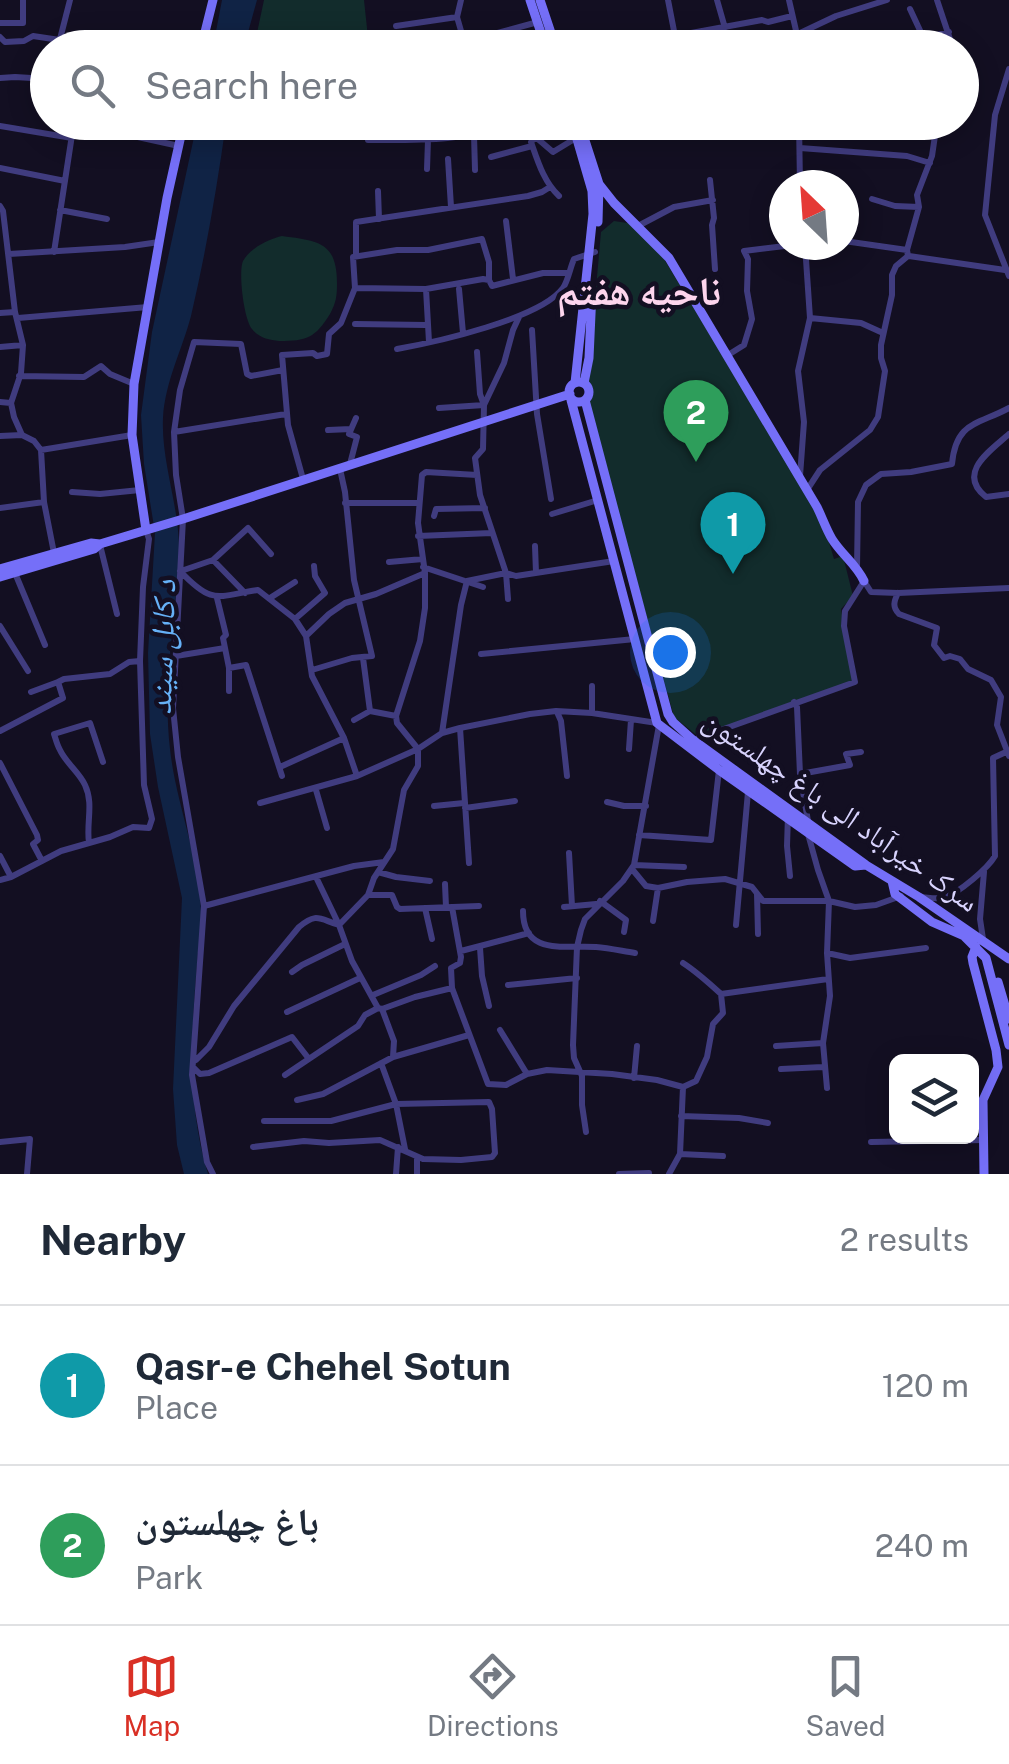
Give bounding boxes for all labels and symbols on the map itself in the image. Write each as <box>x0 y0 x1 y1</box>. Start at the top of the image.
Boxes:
north arrow <box>769 170 859 260</box>
district label: ناحیه هفتم <box>557 267 721 318</box>
pin: 2 <box>664 380 728 462</box>
pin: 1 <box>700 492 766 574</box>
water label: د کابل سيند <box>141 578 184 715</box>
your location <box>645 627 696 678</box>
street label: سرک خیرآباد الی باغ چهلستون <box>696 701 986 921</box>

